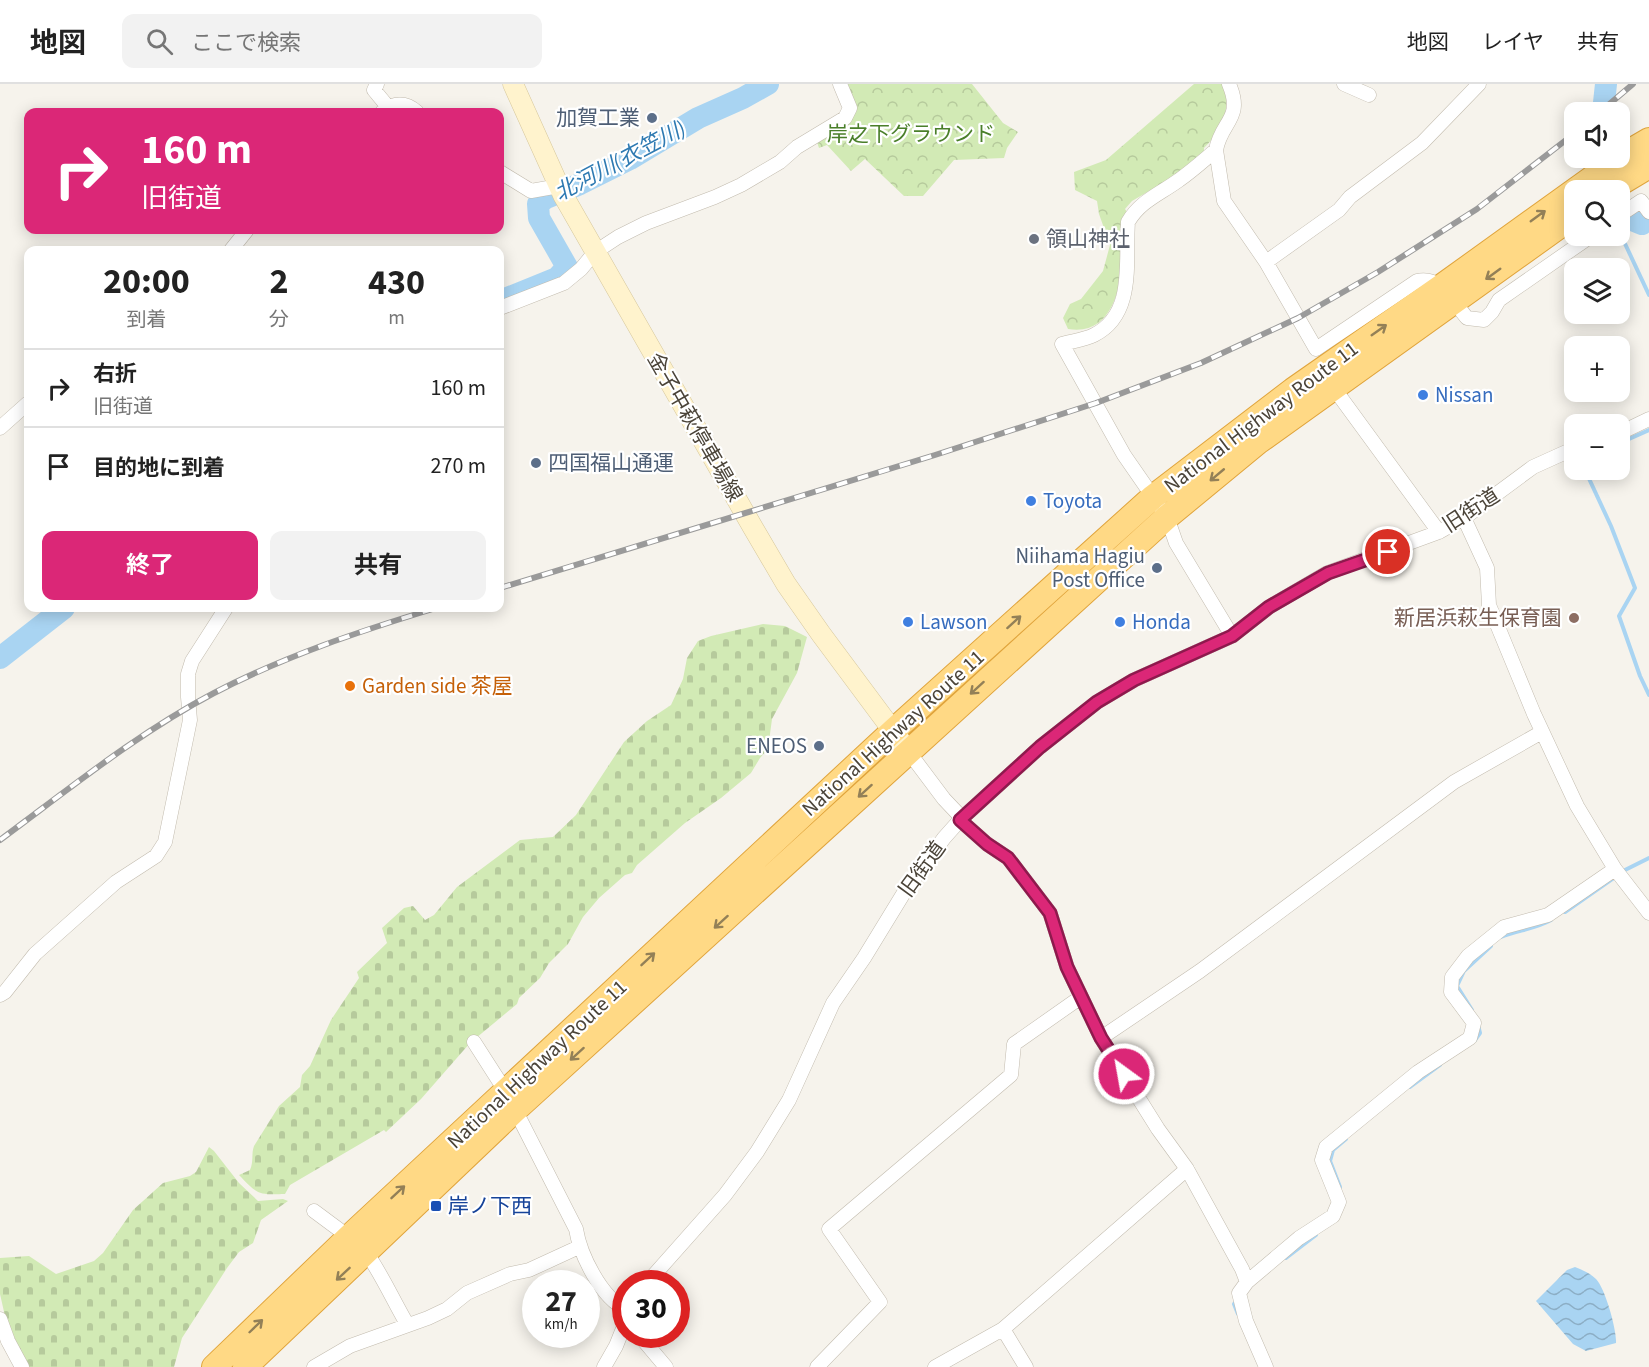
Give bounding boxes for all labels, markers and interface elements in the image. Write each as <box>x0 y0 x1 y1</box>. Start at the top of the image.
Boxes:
search box <box>122 14 542 68</box>
text: 地図 <box>30 23 86 63</box>
icon: search <box>143 25 176 58</box>
text: ここで検索 <box>191 27 301 59</box>
text: 地図 <box>1407 27 1449 57</box>
text: レイヤ <box>1482 27 1544 57</box>
text: 共有 <box>1577 27 1619 57</box>
map controls <box>1564 102 1630 480</box>
button: sound <box>1564 102 1630 168</box>
place label: 加賀工業 <box>556 103 640 133</box>
marker: 加賀工業 <box>645 111 659 125</box>
water label: 北河川(衣笠川) <box>549 113 691 209</box>
park label: 岸之下グラウンド <box>827 119 995 149</box>
text: 160 m <box>141 120 252 180</box>
icon: right <box>42 132 120 210</box>
text: 旧街道 <box>141 179 222 218</box>
button: search <box>1564 180 1630 246</box>
one-way arrow <box>1529 210 1545 222</box>
place label: 領山神社 <box>1046 224 1130 254</box>
marker: 領山神社 <box>1027 232 1041 246</box>
text: 20:00 <box>103 256 190 307</box>
text: 2 <box>269 256 288 307</box>
text: 430 <box>368 257 425 308</box>
button: layers <box>1564 258 1630 324</box>
one-way arrow <box>1486 267 1502 280</box>
text: m <box>388 304 405 332</box>
text: 到着 <box>126 306 166 334</box>
text: 分 <box>269 306 289 334</box>
one-way arrow <box>1371 324 1387 336</box>
street label: National Highway Route 11 <box>1158 334 1364 500</box>
button: + <box>1564 336 1630 402</box>
street label: 金子中萩停車場線 <box>640 347 750 507</box>
text: 右折 <box>93 358 137 390</box>
icon: right <box>42 372 75 405</box>
text: 160 m <box>431 372 486 404</box>
place label: Nissan <box>1435 380 1493 410</box>
marker: Nissan <box>1416 388 1430 402</box>
text: 旧街道 <box>93 393 153 421</box>
button: − <box>1564 414 1630 480</box>
place label: 四国福山通運 <box>548 448 674 478</box>
icon: arrive <box>42 450 75 483</box>
text: 270 m <box>431 450 486 482</box>
text: 目的地に到着 <box>93 452 225 484</box>
marker: 四国福山通運 <box>529 456 543 470</box>
one-way arrow <box>1209 469 1225 482</box>
street label: 旧街道 <box>1436 480 1506 540</box>
place label: Toyota <box>1043 486 1102 516</box>
marker: Toyota <box>1024 494 1038 508</box>
pin <box>1362 526 1413 577</box>
button: 終了 <box>42 531 258 600</box>
button: 共有 <box>270 531 486 600</box>
icon: arrive <box>1371 535 1404 568</box>
place label: Niihama Hagiu Post Office <box>1015 541 1145 595</box>
marker: Niihama Hagiu Post Office <box>1150 561 1164 575</box>
place label: 新居浜萩生保育園 <box>1394 603 1562 633</box>
place label: Lawson <box>920 607 988 637</box>
place label: Honda <box>1132 607 1191 637</box>
marker: 新居浜萩生保育園 <box>1567 611 1581 625</box>
marker: Lawson <box>901 615 915 629</box>
one-way arrow <box>1006 615 1021 629</box>
marker: Honda <box>1113 615 1127 629</box>
street label: National Highway Route 11 <box>795 643 991 823</box>
place label: Garden side 茶屋 <box>362 671 513 701</box>
marker: Garden side 茶屋 <box>343 679 357 693</box>
one-way arrow <box>970 681 985 695</box>
place label: ENEOS <box>746 731 807 761</box>
marker: ENEOS <box>812 739 826 753</box>
one-way arrow <box>858 784 873 798</box>
street label: 旧街道 <box>891 835 953 903</box>
one-way arrow <box>714 915 729 929</box>
one-way arrow <box>641 952 656 967</box>
street label: National Highway Route 11 <box>440 972 634 1156</box>
position arrow <box>1092 1042 1156 1106</box>
one-way arrow <box>570 1047 585 1061</box>
one-way arrow <box>390 1185 405 1199</box>
place label: 岸ノ下西 <box>448 1191 532 1221</box>
marker: 岸ノ下西 <box>429 1199 443 1213</box>
one-way arrow <box>336 1267 351 1281</box>
speed limit sign: 30 <box>612 1270 690 1348</box>
text: 27 <box>545 1280 577 1323</box>
text: km/h <box>544 1314 578 1335</box>
one-way arrow <box>249 1319 264 1334</box>

